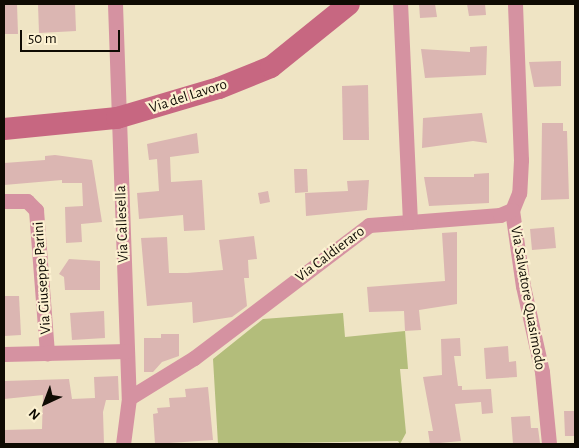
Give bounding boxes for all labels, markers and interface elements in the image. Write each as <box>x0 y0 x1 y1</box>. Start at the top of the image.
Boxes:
scale bar <box>22 20 122 52</box>
text: 50 m <box>28 31 57 46</box>
street label: Via del Lavoro <box>147 75 229 117</box>
street label: Via Callesella <box>112 185 132 263</box>
street label: Via Giuseppe Parini <box>29 221 55 335</box>
street label: Via Caldieraro <box>292 222 368 286</box>
street label: Via Salvatore Quasimodo <box>506 225 550 371</box>
north arrow <box>20 378 70 428</box>
text: N <box>26 406 43 422</box>

